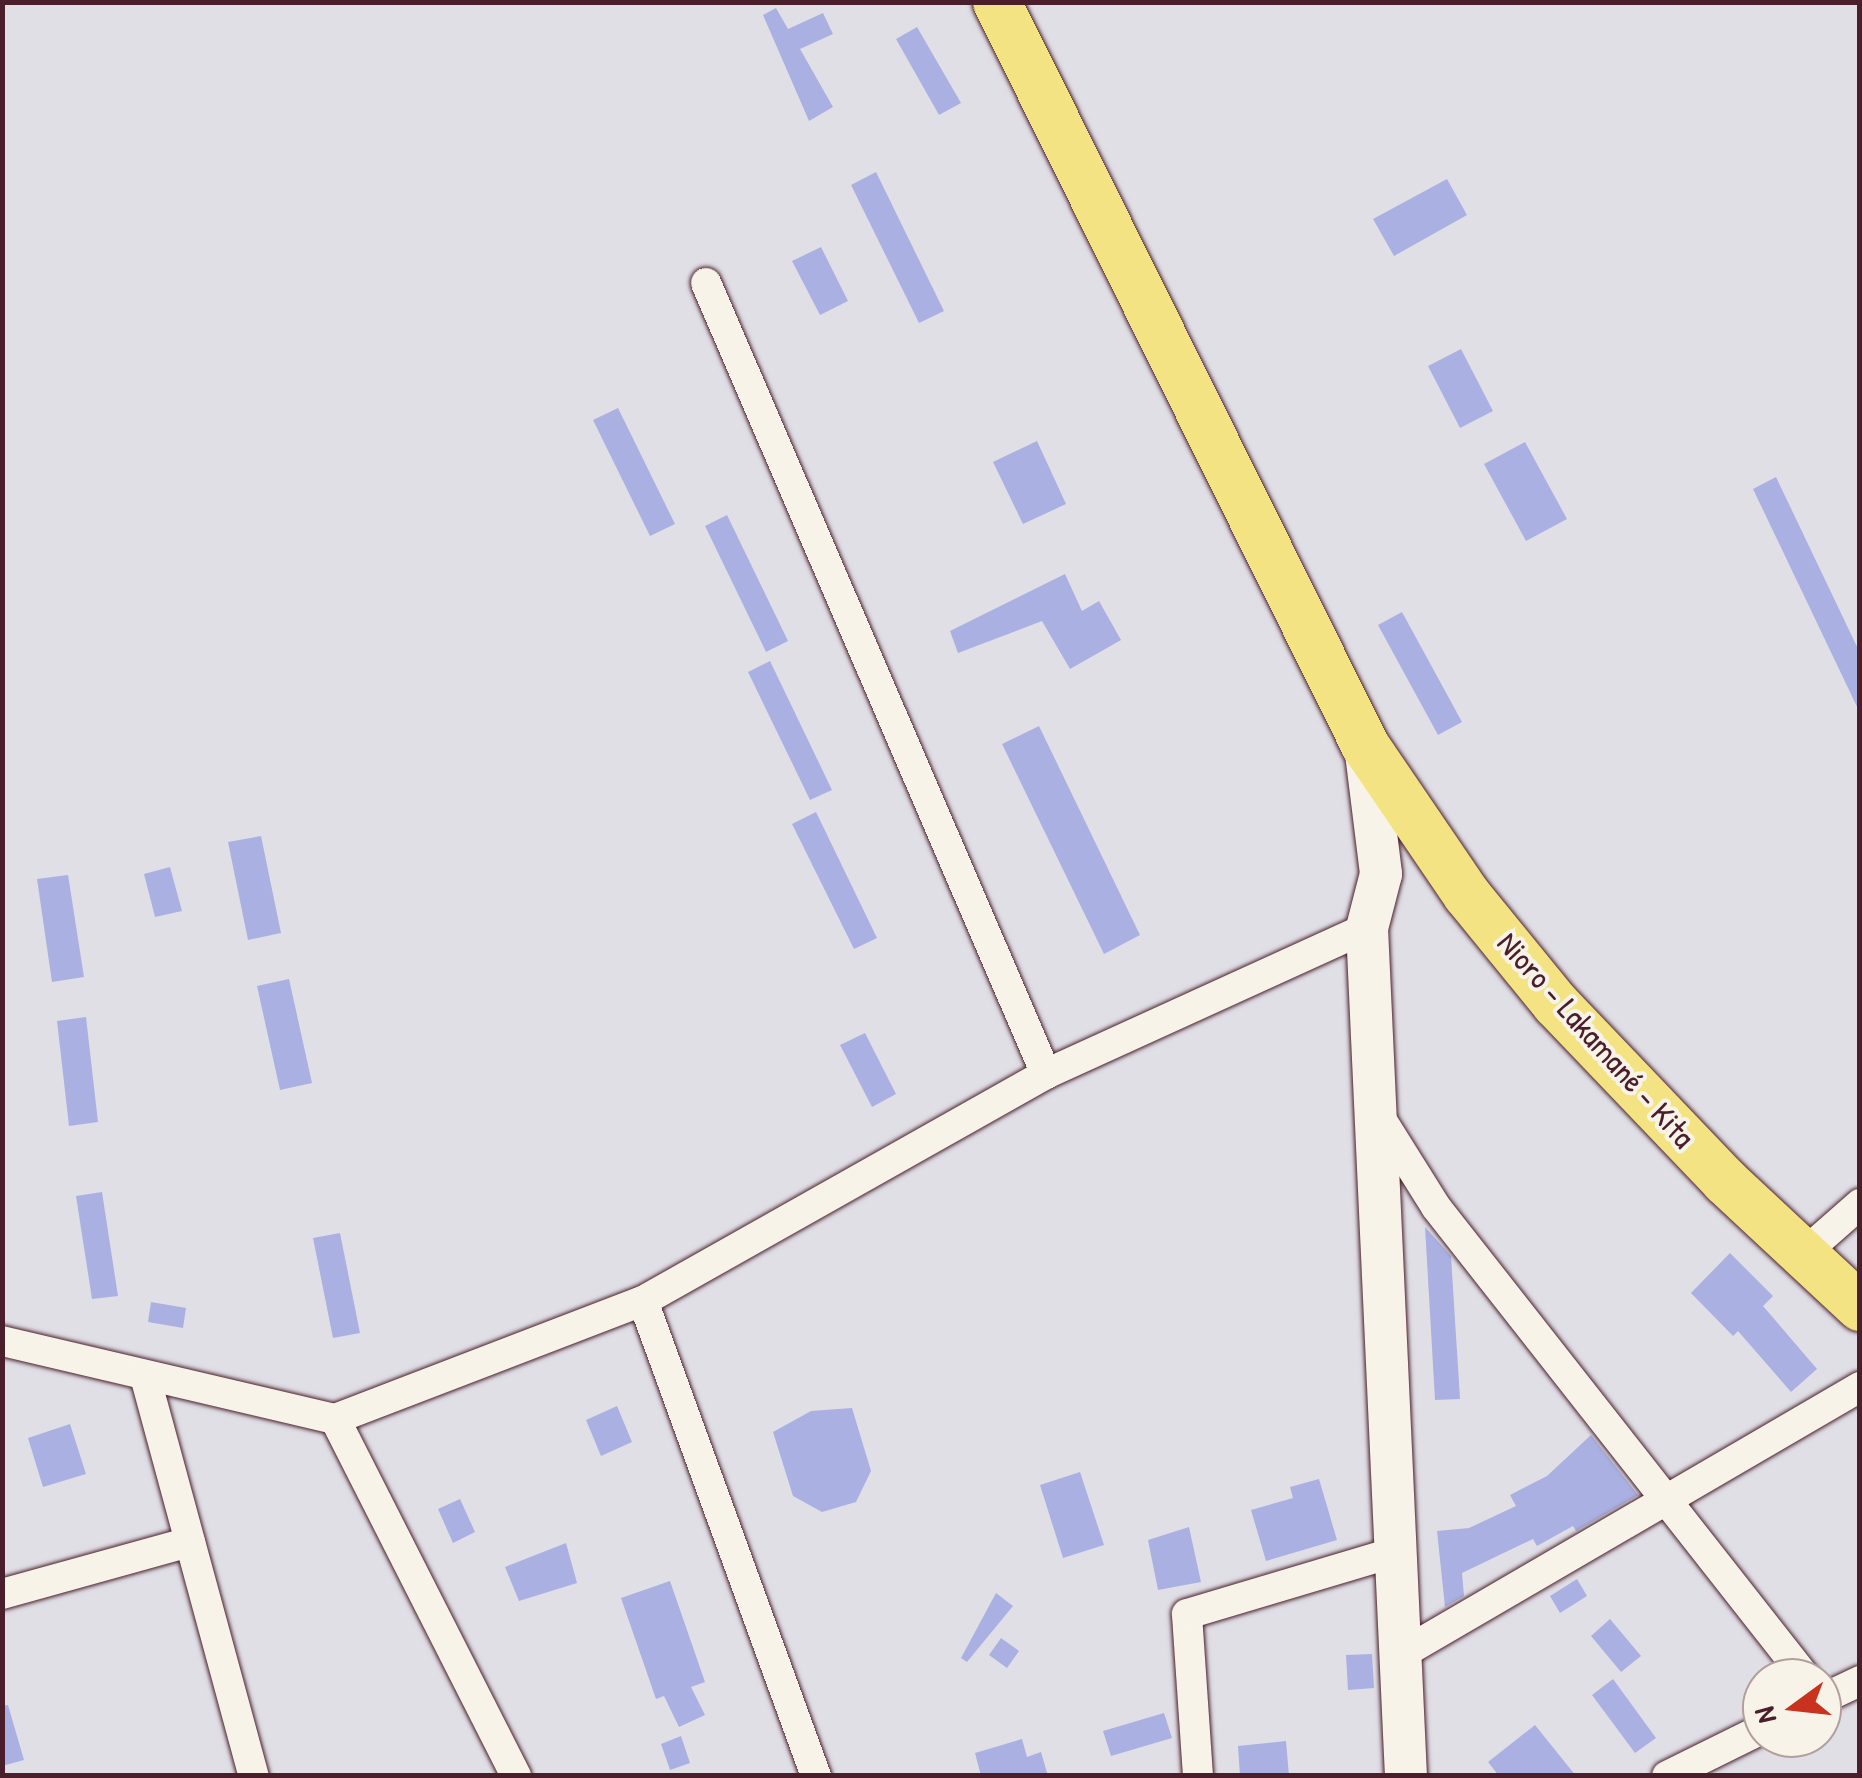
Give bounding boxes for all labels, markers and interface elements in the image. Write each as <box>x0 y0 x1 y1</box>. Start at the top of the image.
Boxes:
street label: Nioro - Lakamané - Kita <box>1489 924 1703 1156</box>
north arrow <box>1742 1658 1842 1758</box>
text: N <box>1745 1703 1785 1727</box>

